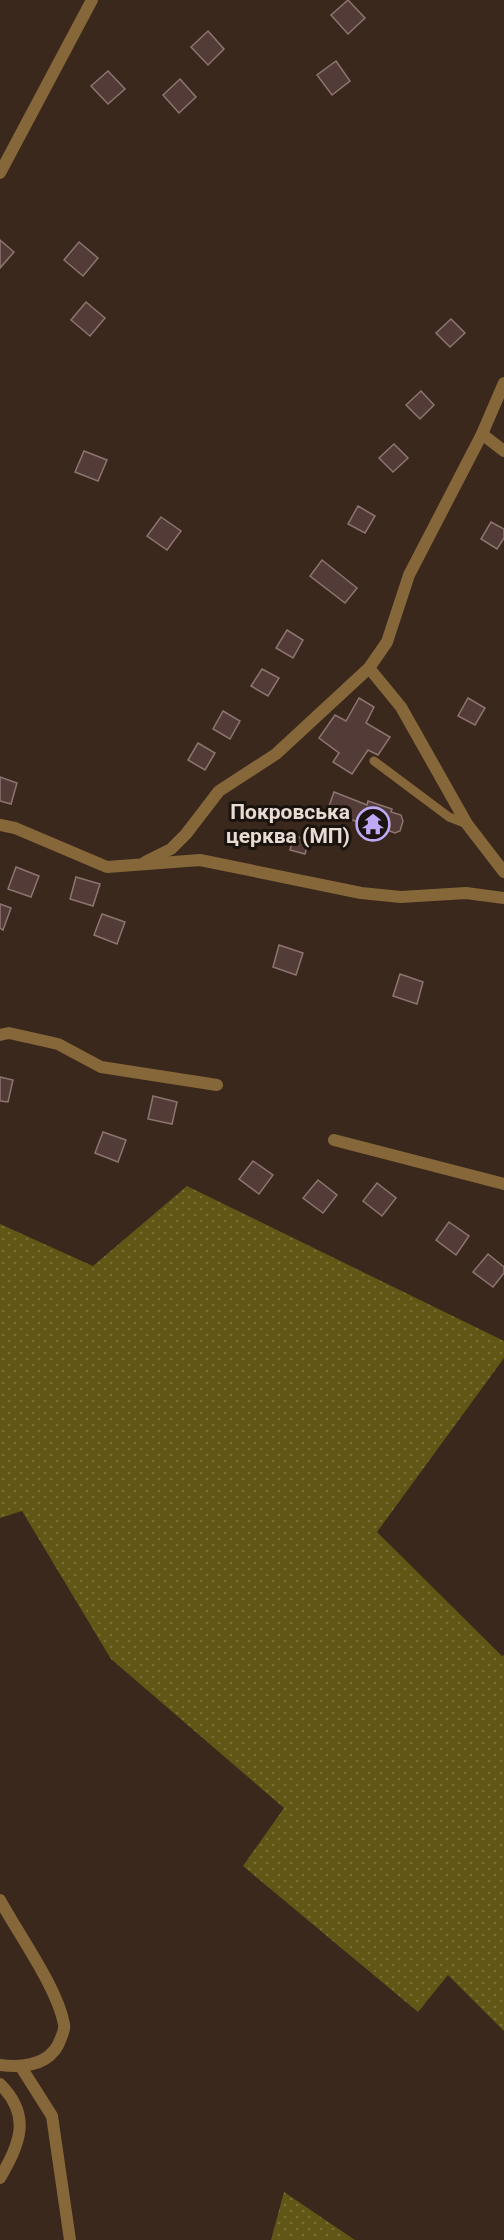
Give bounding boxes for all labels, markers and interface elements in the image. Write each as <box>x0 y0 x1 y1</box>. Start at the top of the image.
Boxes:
place label: Покровська церква (МП) <box>226 800 350 848</box>
temple icon: Покровська церква (МП) <box>355 806 391 842</box>

